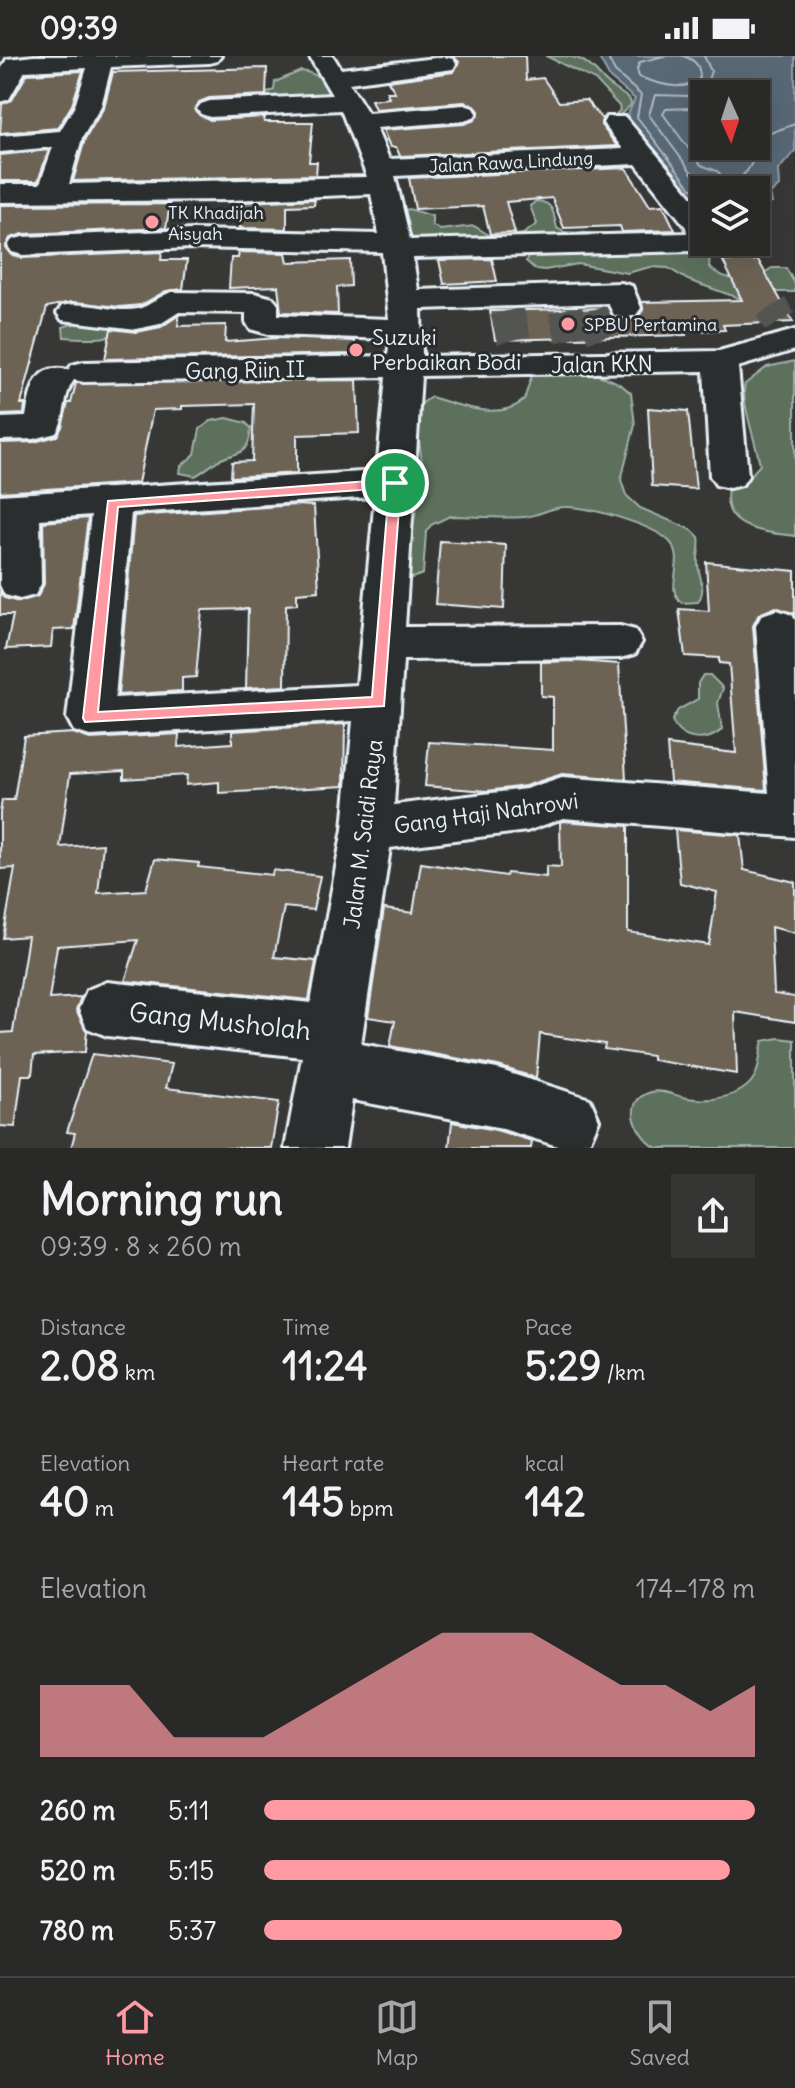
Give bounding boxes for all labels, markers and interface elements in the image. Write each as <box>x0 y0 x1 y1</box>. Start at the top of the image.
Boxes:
text: 09:39 <box>40 9 118 47</box>
north arrow <box>690 80 770 160</box>
map controls <box>690 80 770 256</box>
street label: Jalan Rawa Lindung <box>428 146 594 178</box>
button: layers <box>690 176 770 256</box>
place label: TK Khadijah Aisyah <box>168 201 264 245</box>
marker: TK Khadijah Aisyah <box>143 213 161 231</box>
place label: SPBU Pertamina <box>584 313 717 336</box>
marker: SPBU Pertamina <box>559 315 577 333</box>
place label: Suzuki Perbaikan Bodi <box>372 323 521 376</box>
marker: Suzuki Perbaikan Bodi <box>347 341 365 359</box>
street label: Jalan KKN <box>551 349 653 379</box>
street label: Gang Riin II <box>185 355 305 385</box>
pin <box>361 449 429 517</box>
icon: arrive <box>373 461 417 505</box>
street label: Jalan M. Saidi Raya <box>337 737 389 931</box>
street label: Gang Haji Nahrowi <box>392 786 580 840</box>
street label: Gang Musholah <box>127 995 313 1047</box>
text: Morning run <box>40 1172 283 1227</box>
button: share <box>671 1174 755 1258</box>
text: 09:39 · 8 × 260 m <box>40 1230 242 1263</box>
text: Distance <box>40 1313 126 1341</box>
text: Time <box>282 1313 330 1341</box>
text: Pace <box>525 1313 572 1341</box>
text: 2.08 <box>40 1341 120 1391</box>
text: 11:24 <box>282 1341 368 1391</box>
text: 5:29 <box>525 1341 602 1391</box>
text: km <box>120 1358 155 1386</box>
text: /km <box>602 1358 645 1386</box>
text: Elevation <box>40 1449 130 1477</box>
text: Heart rate <box>282 1449 384 1477</box>
text: kcal <box>525 1449 564 1477</box>
text: 40 <box>40 1477 89 1527</box>
text: 145 <box>282 1477 344 1527</box>
text: 142 <box>525 1477 586 1527</box>
text: m <box>89 1494 114 1522</box>
text: bpm <box>344 1494 394 1522</box>
text: Elevation <box>40 1572 147 1605</box>
text: 174–178 m <box>636 1572 755 1605</box>
text: 260 m <box>40 1794 115 1827</box>
text: 5:11 <box>168 1794 209 1827</box>
text: 520 m <box>40 1854 115 1887</box>
text: 5:15 <box>168 1854 214 1887</box>
text: 780 m <box>40 1914 114 1947</box>
text: 5:37 <box>168 1914 216 1947</box>
tab: Home <box>105 1995 165 2071</box>
tab: Map <box>375 1995 419 2071</box>
tab: Saved <box>629 1995 690 2071</box>

